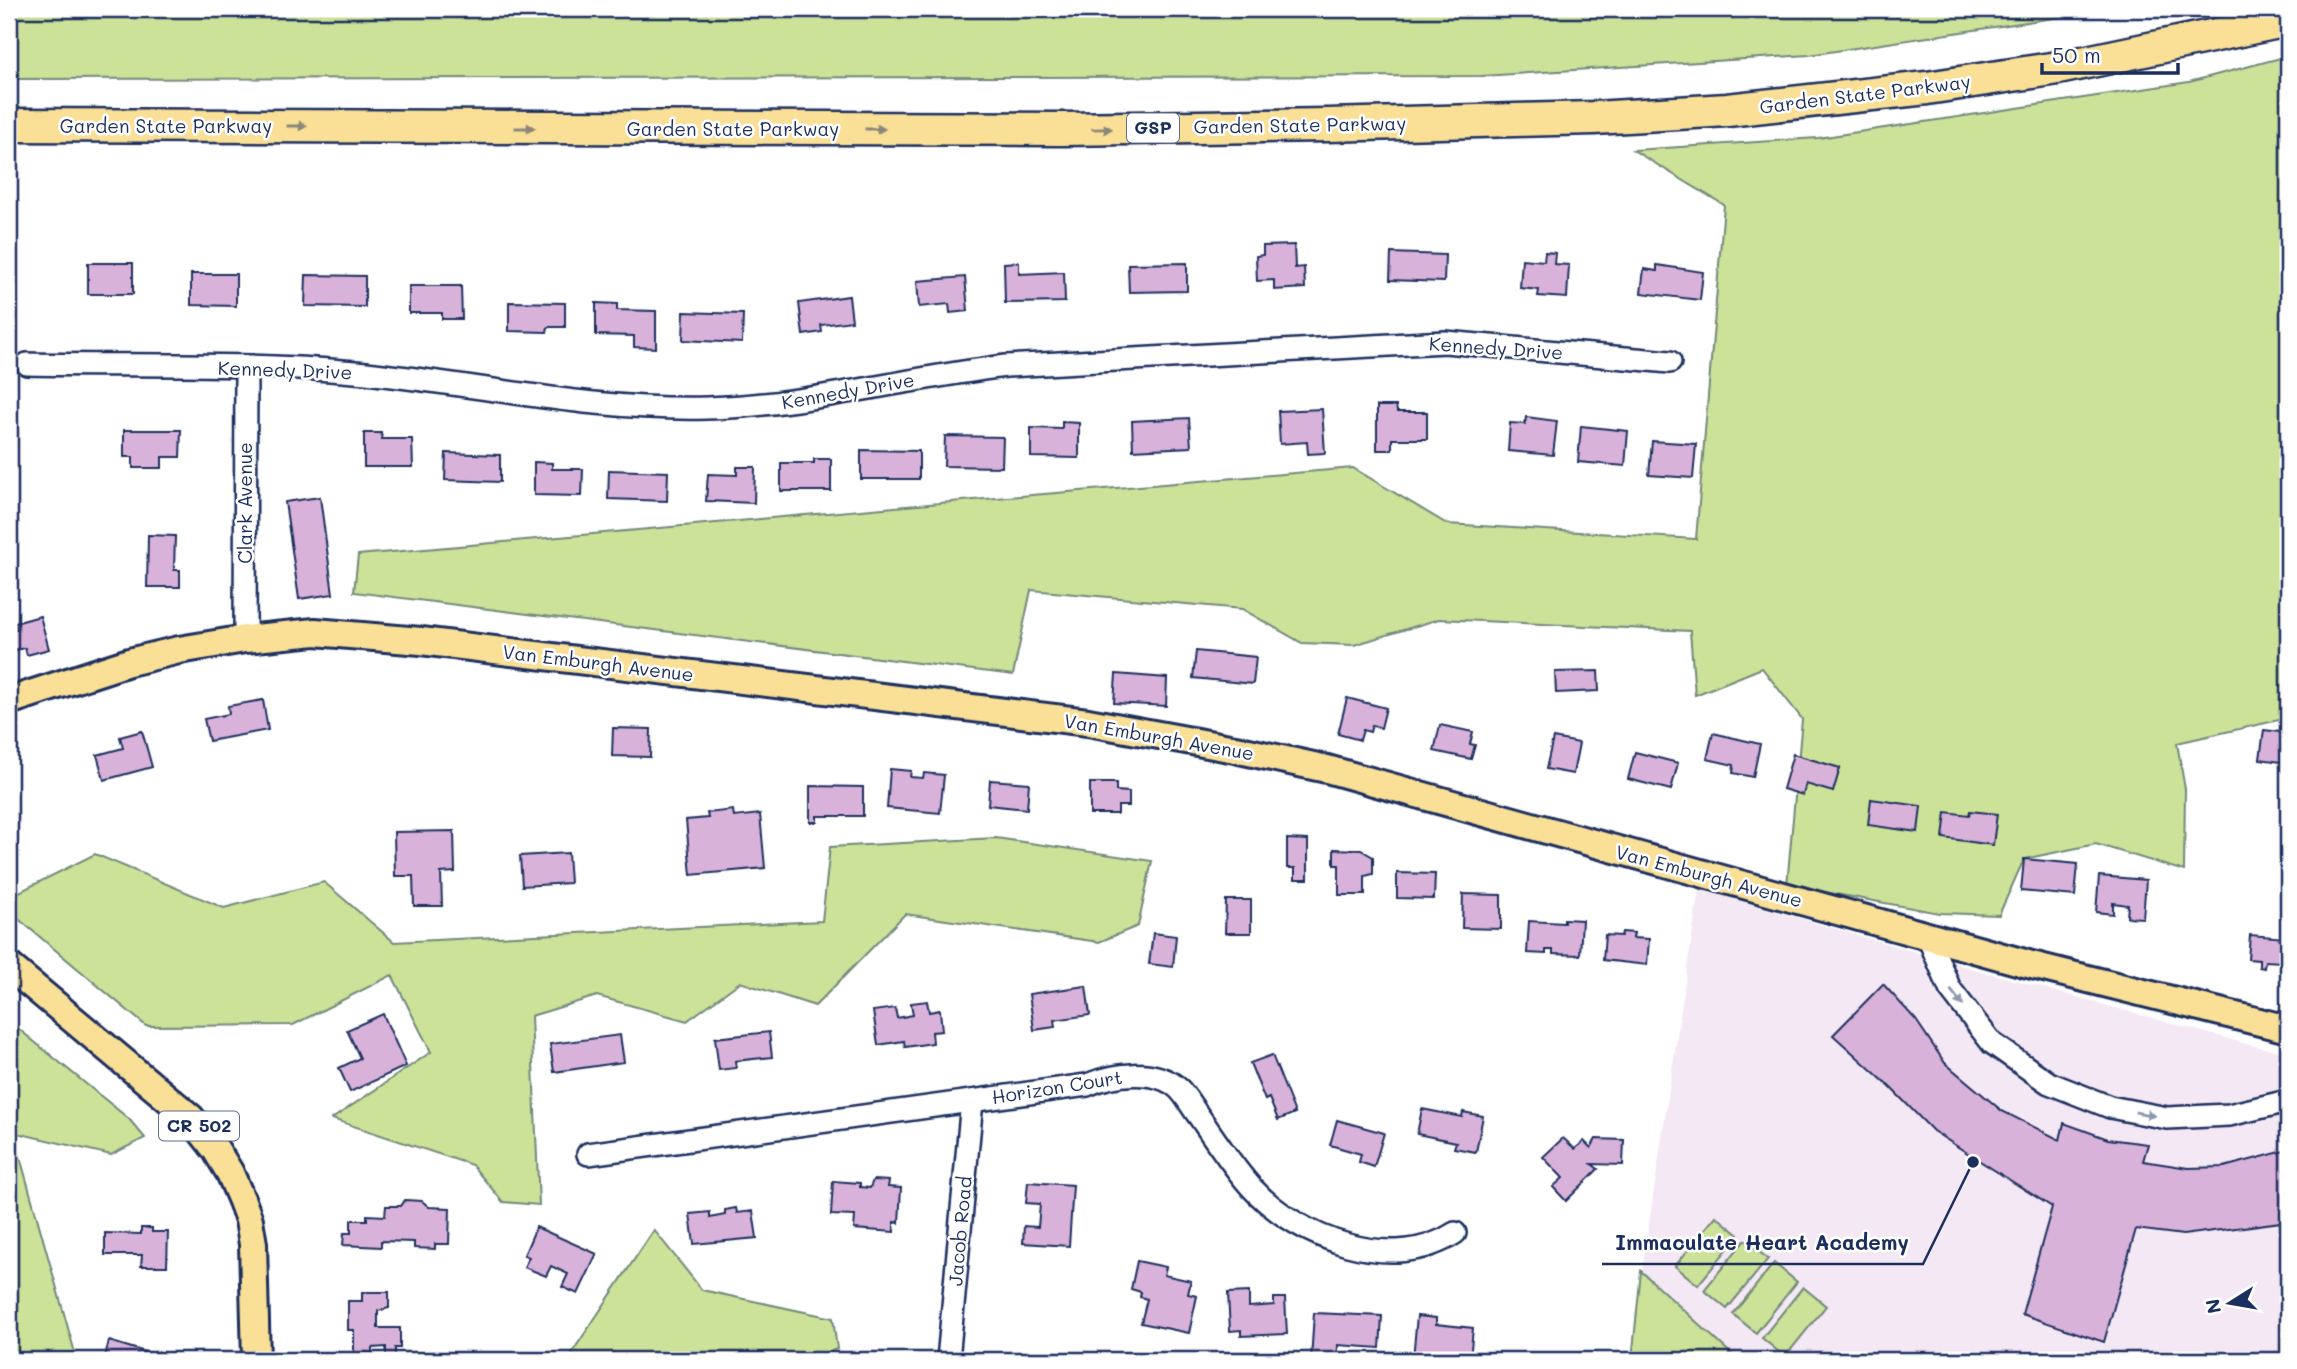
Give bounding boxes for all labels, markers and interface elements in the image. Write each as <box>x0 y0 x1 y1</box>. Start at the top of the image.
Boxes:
scale bar <box>2042 32 2178 76</box>
text: 50 m <box>2052 41 2101 68</box>
street label: Garden State Parkway <box>1758 68 1972 119</box>
street label: Garden State Parkway <box>1194 110 1406 139</box>
street label: Garden State Parkway <box>60 113 272 138</box>
road number: GSP <box>1127 113 1179 142</box>
street label: Garden State Parkway <box>627 116 839 141</box>
one-way arrow <box>287 120 309 132</box>
one-way arrow <box>514 122 536 133</box>
one-way arrow <box>1092 123 1114 135</box>
one-way arrow <box>864 124 886 135</box>
street label: Kennedy Drive <box>1428 330 1564 365</box>
street label: Kennedy Drive <box>217 355 353 384</box>
street label: Kennedy Drive <box>780 367 916 414</box>
street label: Clark Avenue <box>232 442 257 564</box>
street label: Van Emburgh Avenue <box>501 638 695 687</box>
street label: Van Emburgh Avenue <box>1062 708 1256 766</box>
street label: Van Emburgh Avenue <box>1613 839 1805 912</box>
one-way arrow <box>1949 989 1963 1007</box>
street label: Horizon Court <box>990 1064 1124 1109</box>
one-way arrow <box>2134 1108 2156 1119</box>
road number: CR 502 <box>159 1112 239 1140</box>
street label: Jacob Road <box>942 1175 977 1287</box>
callout: Immaculate Heart Academy <box>1602 1222 1923 1264</box>
text: Immaculate Heart Academy <box>1615 1228 1909 1256</box>
north arrow <box>2196 1268 2266 1338</box>
text: N <box>2199 1297 2226 1316</box>

